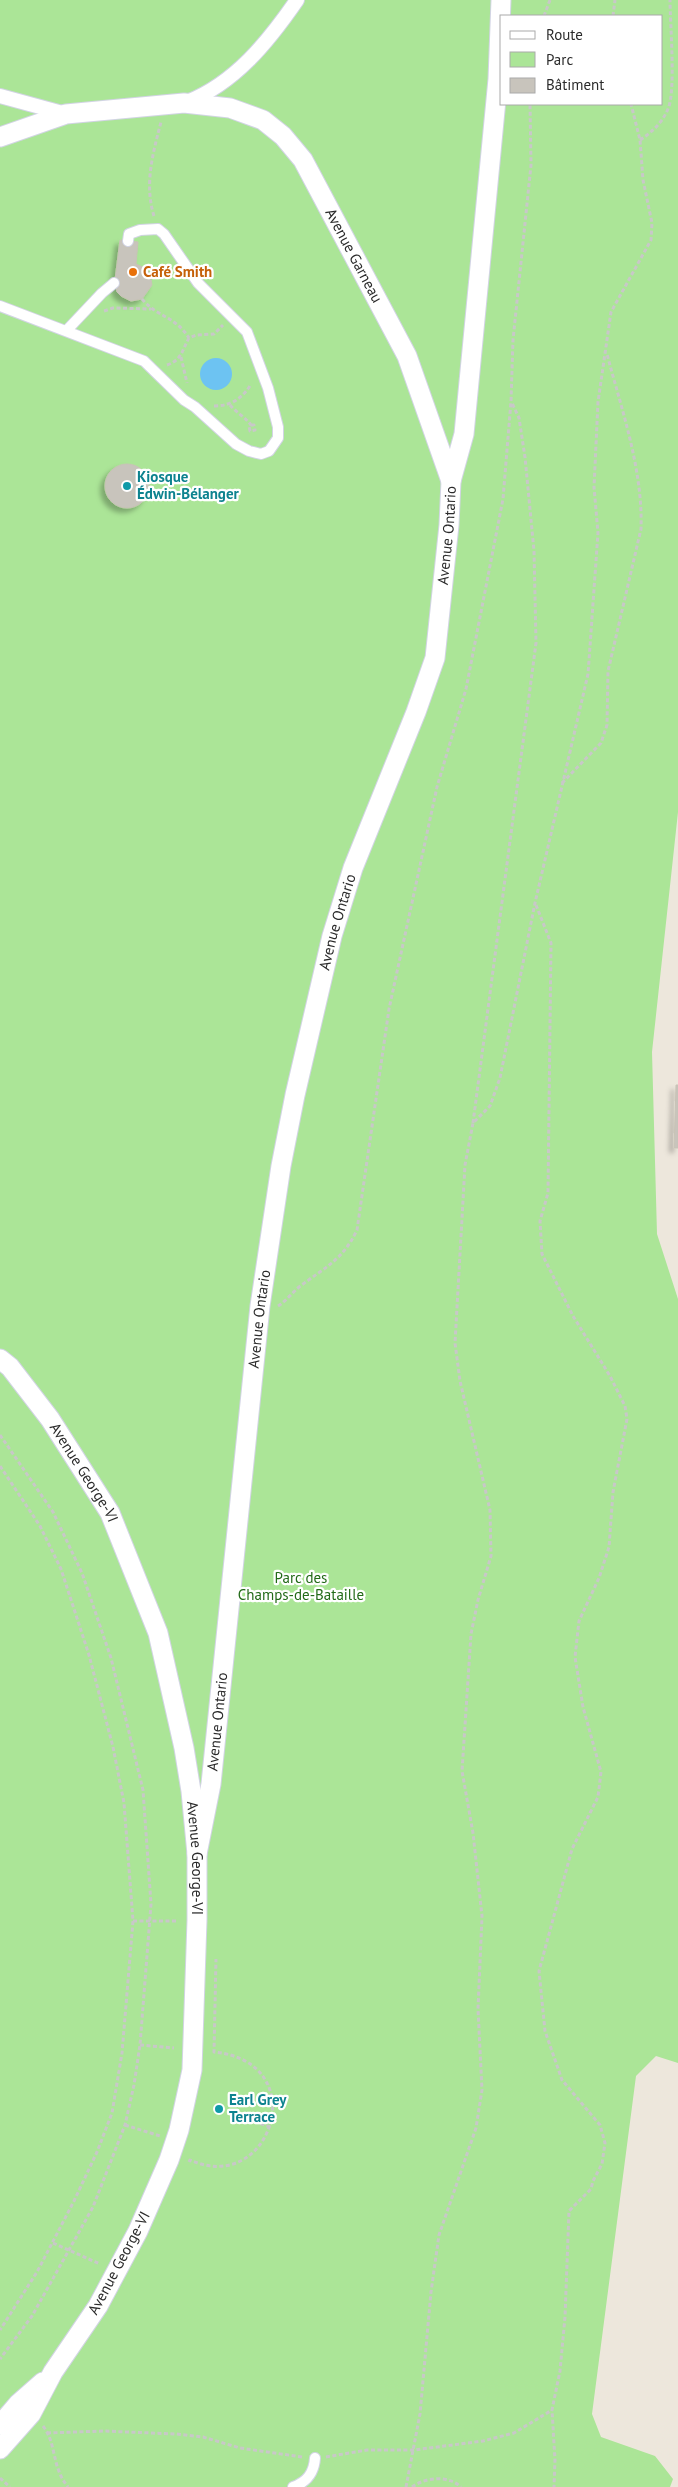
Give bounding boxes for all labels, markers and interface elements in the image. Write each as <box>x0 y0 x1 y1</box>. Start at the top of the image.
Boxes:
legend <box>500 15 663 105</box>
text: Route <box>546 25 583 44</box>
text: Parc <box>546 50 573 69</box>
text: Bâtiment <box>546 75 604 94</box>
street label: Avenue Garneau <box>321 205 387 306</box>
place label: Café Smith <box>143 262 212 281</box>
marker: Café Smith <box>127 266 139 278</box>
place label: Kiosque Édwin-Bélanger <box>137 467 240 503</box>
marker: Kiosque Édwin-Bélanger <box>121 480 133 492</box>
street label: Avenue Ontario <box>433 485 460 586</box>
street label: Avenue Ontario <box>314 871 360 972</box>
street label: Avenue Ontario <box>244 1268 274 1369</box>
street label: Avenue George-VI <box>46 1419 123 1525</box>
park label: Parc des Champs-de-Bataille <box>238 1568 364 1604</box>
street label: Avenue Ontario <box>202 1671 231 1772</box>
street label: Avenue George-VI <box>183 1800 207 1915</box>
place label: Earl Grey Terrace <box>229 2090 287 2126</box>
marker: Earl Grey Terrace <box>213 2103 225 2115</box>
street label: Avenue George-VI <box>83 2208 154 2318</box>

